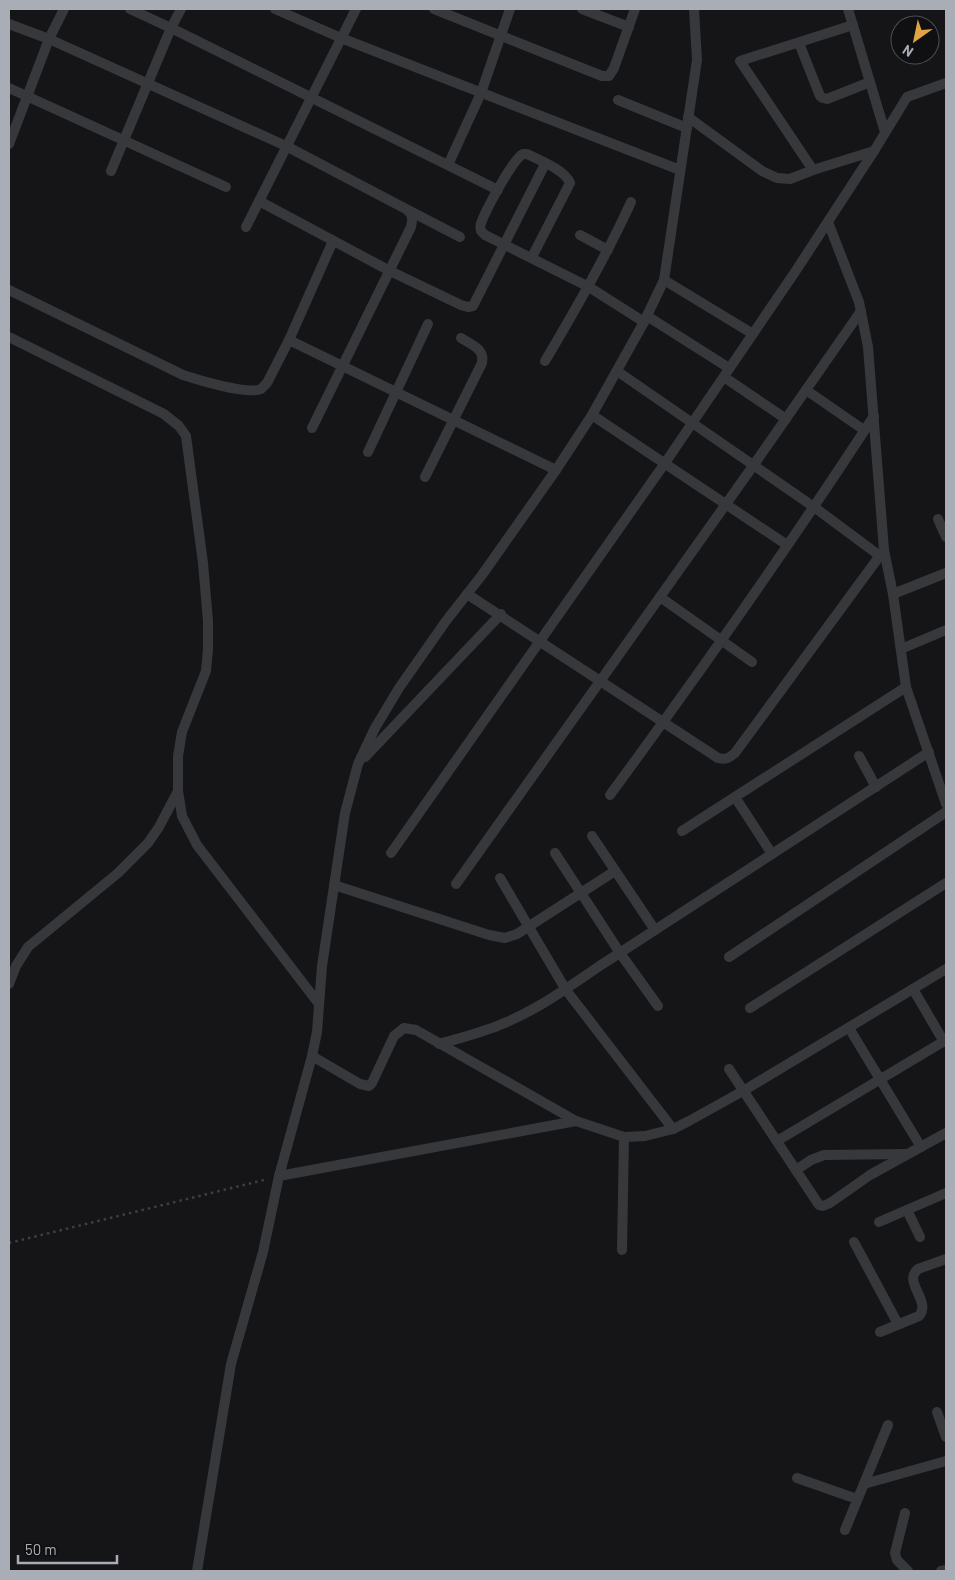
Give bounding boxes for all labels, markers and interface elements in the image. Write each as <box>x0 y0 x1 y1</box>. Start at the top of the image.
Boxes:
north arrow <box>890 15 940 65</box>
text: N <box>899 42 916 61</box>
scale bar <box>18 1532 116 1564</box>
text: 50 m <box>25 1540 57 1558</box>

